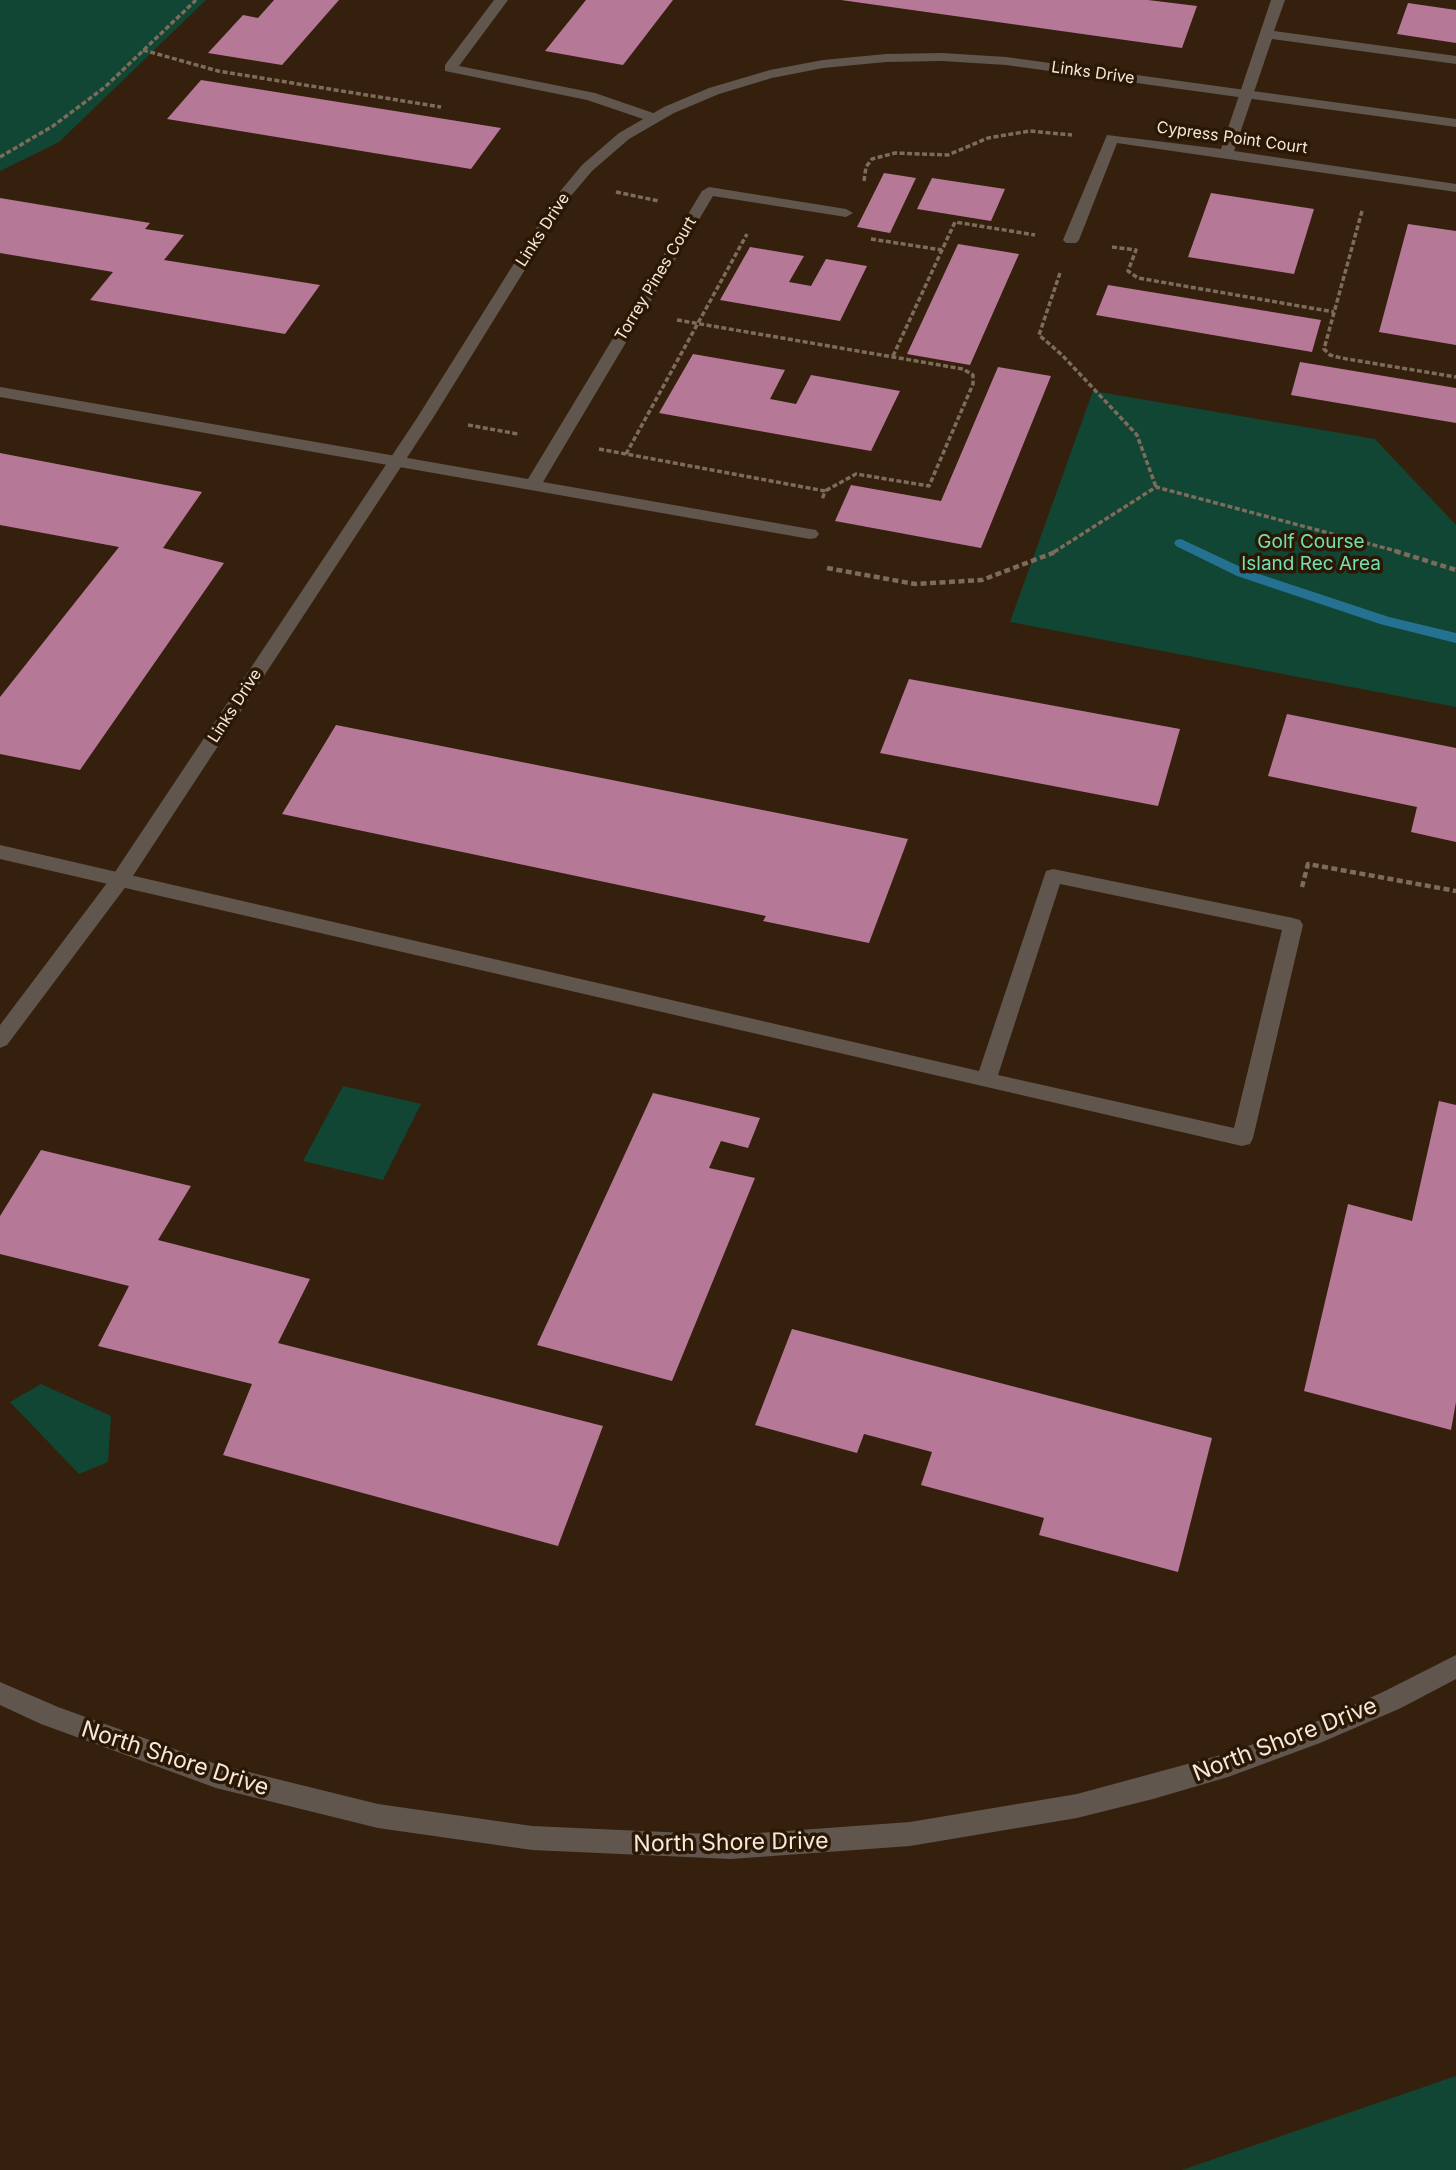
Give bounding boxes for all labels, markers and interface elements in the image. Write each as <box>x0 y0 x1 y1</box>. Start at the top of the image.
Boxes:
street label: Links Drive <box>1050 58 1136 88</box>
street label: Cypress Point Court <box>1155 118 1309 158</box>
street label: Links Drive <box>512 190 574 270</box>
street label: Torrey Pines Court <box>611 214 701 344</box>
park label: Golf Course Island Rec Area <box>1241 531 1381 575</box>
street label: Links Drive <box>204 666 266 746</box>
street label: North Shore Drive <box>1189 1692 1381 1788</box>
street label: North Shore Drive <box>78 1716 272 1802</box>
street label: North Shore Drive <box>633 1827 829 1859</box>

